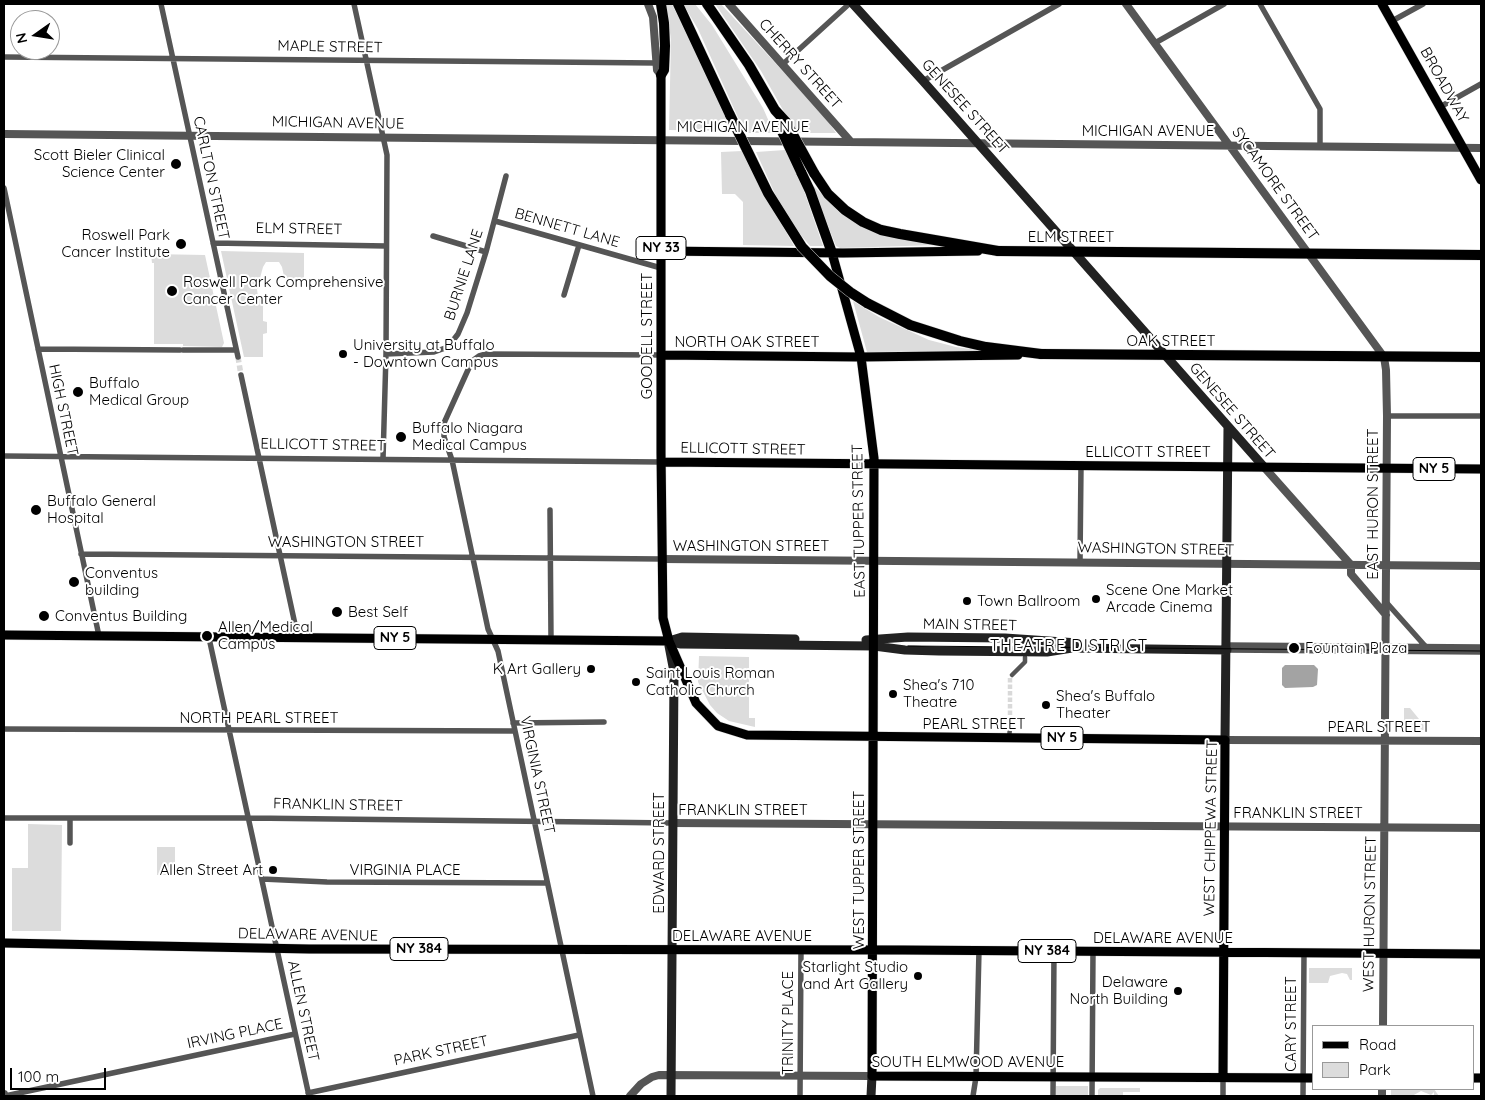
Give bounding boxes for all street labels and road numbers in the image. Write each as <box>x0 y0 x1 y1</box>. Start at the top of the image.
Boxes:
street label: CHERRY STREET <box>755 15 845 113</box>
street label: MAPLE STREET <box>277 37 383 57</box>
street label: BROADWAY <box>1416 44 1472 126</box>
street label: GENESEE STREET <box>918 56 1012 158</box>
street label: MICHIGAN AVENUE <box>272 113 404 133</box>
street label: CARLTON STREET <box>189 115 233 241</box>
street label: MICHIGAN AVENUE <box>677 118 809 136</box>
street label: MICHIGAN AVENUE <box>1082 122 1214 140</box>
street label: SYCAMORE STREET <box>1228 124 1322 244</box>
street label: BENNETT LANE <box>512 204 622 252</box>
street label: ELM STREET <box>256 219 342 239</box>
street label: BURNIE LANE <box>441 227 487 323</box>
street label: ELM STREET <box>1028 228 1114 246</box>
road number: NY 33 <box>636 237 686 260</box>
street label: GOODELL STREET <box>638 273 656 399</box>
street label: OAK STREET <box>1127 332 1215 350</box>
street label: NORTH OAK STREET <box>674 333 820 351</box>
street label: GENESEE STREET <box>1185 359 1279 463</box>
street label: HIGH STREET <box>44 362 82 458</box>
street label: EAST HURON STREET <box>1364 428 1382 580</box>
street label: ELLICOTT STREET <box>260 435 386 455</box>
street label: ELLICOTT STREET <box>680 439 806 459</box>
street label: ELLICOTT STREET <box>1085 443 1211 461</box>
street label: EAST TUPPER STREET <box>849 444 869 598</box>
road number: NY 5 <box>1413 458 1455 480</box>
street label: WASHINGTON STREET <box>268 533 424 551</box>
street label: WASHINGTON STREET <box>673 537 829 555</box>
street label: WASHINGTON STREET <box>1077 539 1235 559</box>
street label: MAIN STREET <box>923 615 1017 635</box>
road number: NY 5 <box>374 626 416 650</box>
street label: NORTH PEARL STREET <box>179 709 339 727</box>
street label: VIRGINIA STREET <box>516 714 558 836</box>
street label: PEARL STREET <box>923 715 1025 733</box>
street label: PEARL STREET <box>1328 718 1430 736</box>
road number: NY 5 <box>1041 726 1083 750</box>
street label: WEST CHIPPEWA STREET <box>1200 739 1222 917</box>
street label: WEST TUPPER STREET <box>850 791 868 949</box>
street label: EDWARD STREET <box>650 792 668 914</box>
street label: FRANKLIN STREET <box>273 795 403 815</box>
street label: FRANKLIN STREET <box>678 801 808 819</box>
street label: FRANKLIN STREET <box>1233 804 1363 822</box>
street label: WEST HURON STREET <box>1360 836 1380 992</box>
street label: VIRGINIA PLACE <box>349 861 461 879</box>
street label: DELAWARE AVENUE <box>238 925 378 945</box>
street label: DELAWARE AVENUE <box>672 927 812 945</box>
street label: DELAWARE AVENUE <box>1093 929 1233 947</box>
road number: NY 384 <box>390 938 448 961</box>
road number: NY 384 <box>1018 939 1076 962</box>
street label: ALLEN STREET <box>284 959 322 1063</box>
street label: TRINITY PLACE <box>779 971 797 1075</box>
street label: CARY STREET <box>1282 976 1300 1072</box>
street label: IRVING PLACE <box>185 1015 285 1053</box>
street label: PARK STREET <box>392 1032 490 1070</box>
street label: SOUTH ELMWOOD AVENUE <box>872 1053 1064 1071</box>

